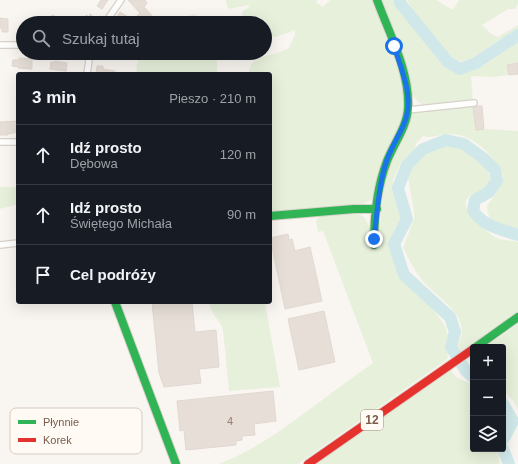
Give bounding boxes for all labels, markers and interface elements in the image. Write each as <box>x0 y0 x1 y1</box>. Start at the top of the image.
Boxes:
search box <box>16 16 272 60</box>
icon: search <box>30 27 52 49</box>
text: Szukaj tutaj <box>62 30 140 47</box>
route start <box>385 37 403 55</box>
text: 3 min <box>32 88 76 107</box>
text: Pieszo · 210 m <box>169 91 256 106</box>
text: Idź prosto <box>70 139 142 156</box>
icon: ahead <box>32 144 54 166</box>
text: 120 m <box>220 147 256 162</box>
text: Dębowa <box>70 156 118 171</box>
text: Idź prosto <box>70 199 142 216</box>
icon: ahead <box>32 204 54 226</box>
text: 90 m <box>227 207 256 222</box>
text: Świętego Michała <box>70 216 172 231</box>
route end <box>365 230 383 248</box>
icon: arrive <box>32 264 54 286</box>
text: Cel podróży <box>70 266 156 283</box>
map controls <box>470 344 506 452</box>
button: + <box>470 344 506 380</box>
button: − <box>470 380 506 416</box>
legend <box>10 408 142 454</box>
road number: 12 <box>361 410 383 430</box>
house number: 4 <box>227 415 233 427</box>
text: Płynnie <box>43 416 79 428</box>
button: layers <box>470 416 506 452</box>
text: Korek <box>43 434 72 446</box>

